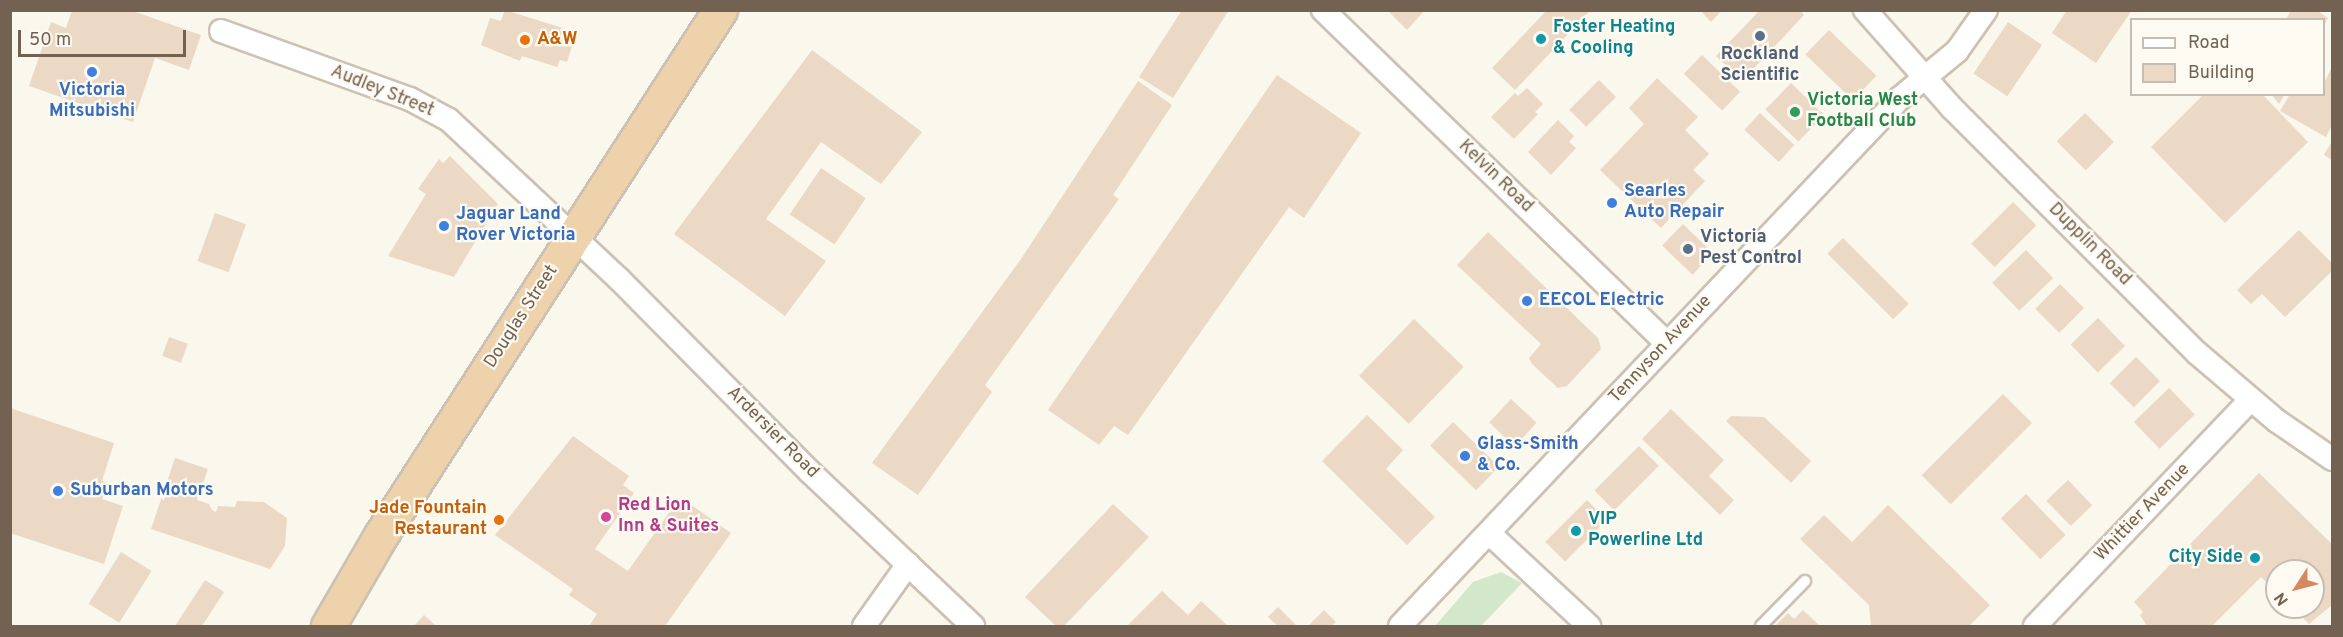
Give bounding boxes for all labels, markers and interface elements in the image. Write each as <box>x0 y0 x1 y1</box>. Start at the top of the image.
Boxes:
scale bar <box>21 18 189 56</box>
place label: Foster Heating & Cooling <box>1553 18 1675 60</box>
legend <box>2130 18 2325 96</box>
text: 50 m <box>29 29 71 52</box>
place label: A&W <box>537 29 577 51</box>
marker: Rockland Scientific <box>1753 29 1767 43</box>
marker: Foster Heating & Cooling <box>1534 32 1548 46</box>
text: Road <box>2188 32 2230 55</box>
marker: A&W <box>518 33 532 47</box>
place label: Rockland Scientific <box>1720 45 1800 88</box>
street label: Audley Street <box>327 61 437 123</box>
text: Building <box>2188 62 2254 85</box>
marker: Victoria Mitsubishi <box>85 65 99 79</box>
place label: Victoria Mitsubishi <box>49 81 135 124</box>
place label: Victoria West Football Club <box>1807 91 1918 134</box>
marker: Victoria West Football Club <box>1788 105 1802 119</box>
street label: Kelvin Road <box>1453 136 1537 218</box>
place label: Searles Auto Repair <box>1624 182 1724 224</box>
marker: Searles Auto Repair <box>1605 196 1619 210</box>
street label: Dupplin Road <box>2043 199 2135 291</box>
place label: Jaguar Land Rover Victoria <box>456 205 576 248</box>
marker: Jaguar Land Rover Victoria <box>437 219 451 233</box>
place label: Victoria Pest Control <box>1700 228 1802 270</box>
marker: Victoria Pest Control <box>1681 242 1695 256</box>
street label: Douglas Street <box>481 261 563 373</box>
place label: EECOL Electric <box>1539 290 1665 312</box>
street label: Tennyson Avenue <box>1605 291 1717 409</box>
marker: EECOL Electric <box>1520 294 1534 308</box>
street label: Ardersier Road <box>721 382 823 484</box>
place label: Glass-Smith & Co. <box>1477 435 1579 478</box>
marker: Glass-Smith & Co. <box>1458 449 1472 463</box>
street label: Whittier Avenue <box>2091 459 2195 567</box>
place label: Suburban Motors <box>70 480 214 502</box>
marker: Suburban Motors <box>51 484 65 498</box>
place label: Red Lion Inn & Suites <box>618 496 719 538</box>
place label: Jade Fountain Restaurant <box>369 499 487 542</box>
marker: Red Lion Inn & Suites <box>599 510 613 524</box>
place label: VIP Powerline Ltd <box>1588 510 1703 552</box>
marker: Jade Fountain Restaurant <box>492 513 506 527</box>
marker: VIP Powerline Ltd <box>1569 524 1583 538</box>
place label: City Side <box>2168 547 2243 569</box>
marker: City Side <box>2248 551 2262 565</box>
north arrow <box>2265 559 2325 619</box>
text: N <box>2271 588 2294 609</box>

